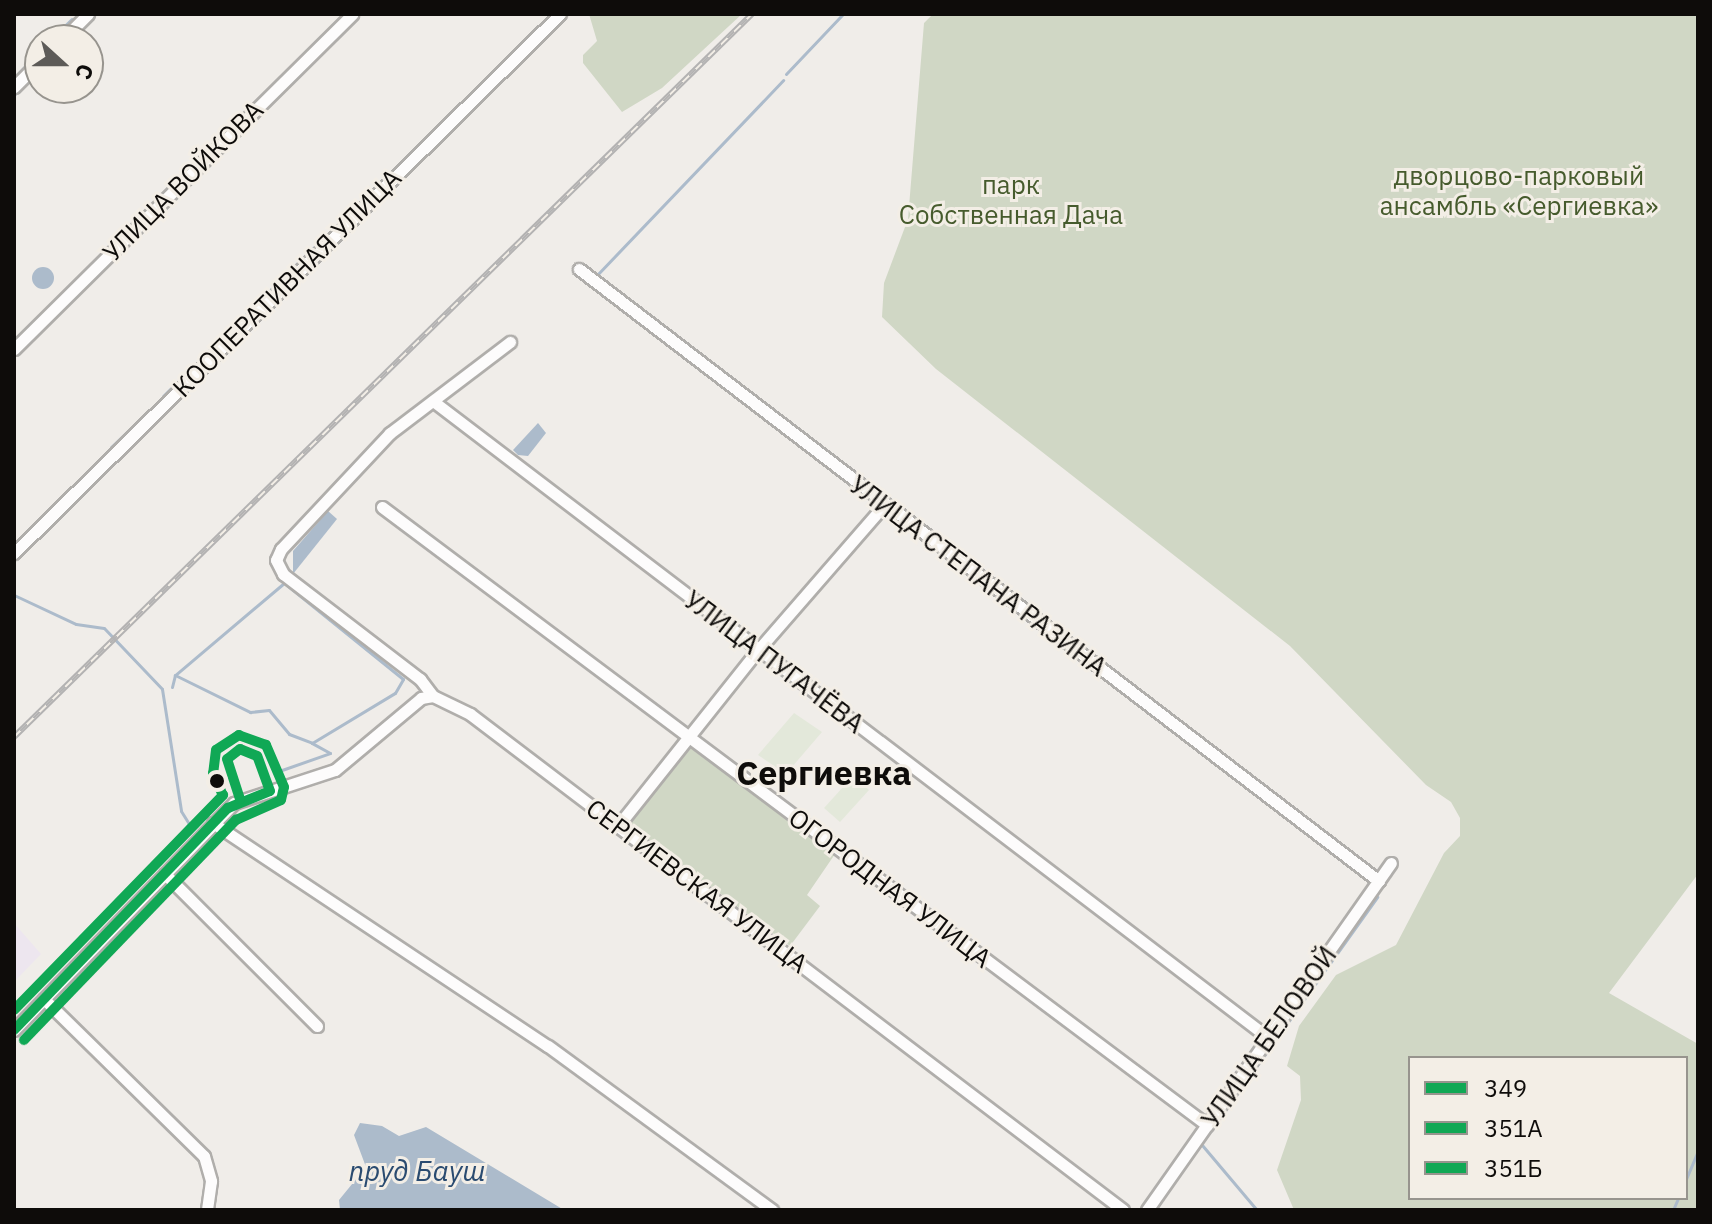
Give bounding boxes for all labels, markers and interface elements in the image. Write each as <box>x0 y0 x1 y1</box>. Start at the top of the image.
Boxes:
north arrow <box>24 24 104 104</box>
text: С <box>69 60 101 84</box>
street label: УЛИЦА ВОЙКОВА <box>96 94 270 268</box>
park label: дворцово-парковый ансамбль «Сергиевка» <box>1380 160 1658 222</box>
street label: КООПЕРАТИВНАЯ УЛИЦА <box>166 162 408 404</box>
park label: парк Собственная Дача <box>899 169 1123 230</box>
street label: УЛИЦА СТЕПАНА РАЗИНА <box>843 469 1113 683</box>
street label: УЛИЦА ПУГАЧЁВА <box>678 584 870 740</box>
district label: Сергиевка <box>736 753 912 793</box>
unlabelled marker <box>209 773 225 789</box>
street label: СЕРГИЕВСКАЯ УЛИЦА <box>580 792 814 980</box>
street label: ОГОРОДНАЯ УЛИЦА <box>783 802 997 974</box>
street label: УЛИЦА БЕЛОВОЙ <box>1195 940 1343 1134</box>
legend <box>1408 1056 1688 1200</box>
text: 349 <box>1484 1072 1527 1104</box>
text: 351А <box>1484 1112 1543 1144</box>
text: 351Б <box>1484 1152 1542 1184</box>
water label: пруд Бауш <box>348 1154 486 1188</box>

